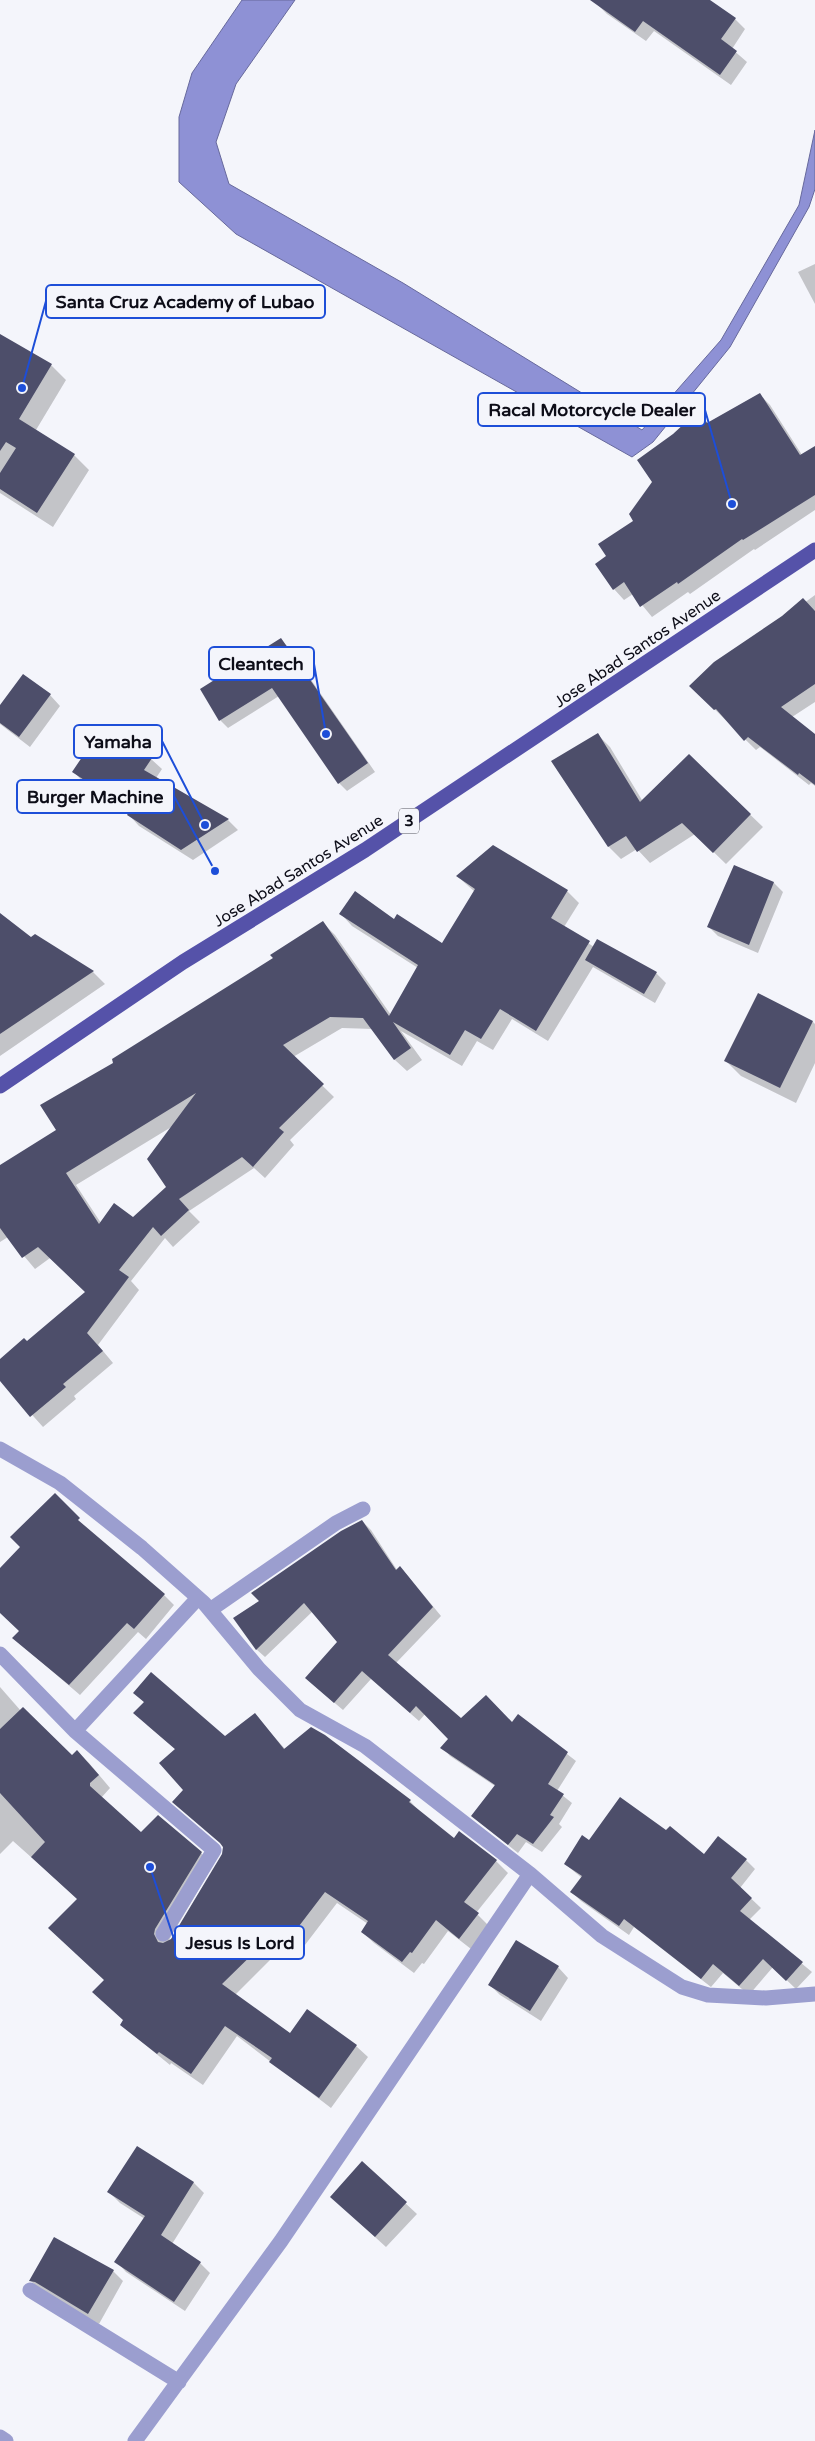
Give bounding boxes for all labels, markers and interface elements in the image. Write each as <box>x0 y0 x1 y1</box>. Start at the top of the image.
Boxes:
callout: Santa Cruz Academy of Lubao <box>46 285 325 318</box>
text: Santa Cruz Academy of Lubao <box>56 291 314 313</box>
callout: Racal Motorcycle Dealer <box>478 393 705 426</box>
text: Racal Motorcycle Dealer <box>488 399 697 421</box>
street label: Jose Abad Santos Avenue <box>551 586 725 712</box>
callout: Cleantech <box>209 647 314 680</box>
text: Cleantech <box>218 653 304 675</box>
callout: Yamaha <box>74 725 162 758</box>
text: Yamaha <box>84 731 152 753</box>
callout: Burger Machine <box>17 780 174 813</box>
text: Burger Machine <box>27 786 163 808</box>
road number: 3 <box>399 808 419 834</box>
street label: Jose Abad Santos Avenue <box>210 810 387 931</box>
callout: Jesus Is Lord <box>175 1926 304 1959</box>
text: Jesus Is Lord <box>184 1932 295 1954</box>

